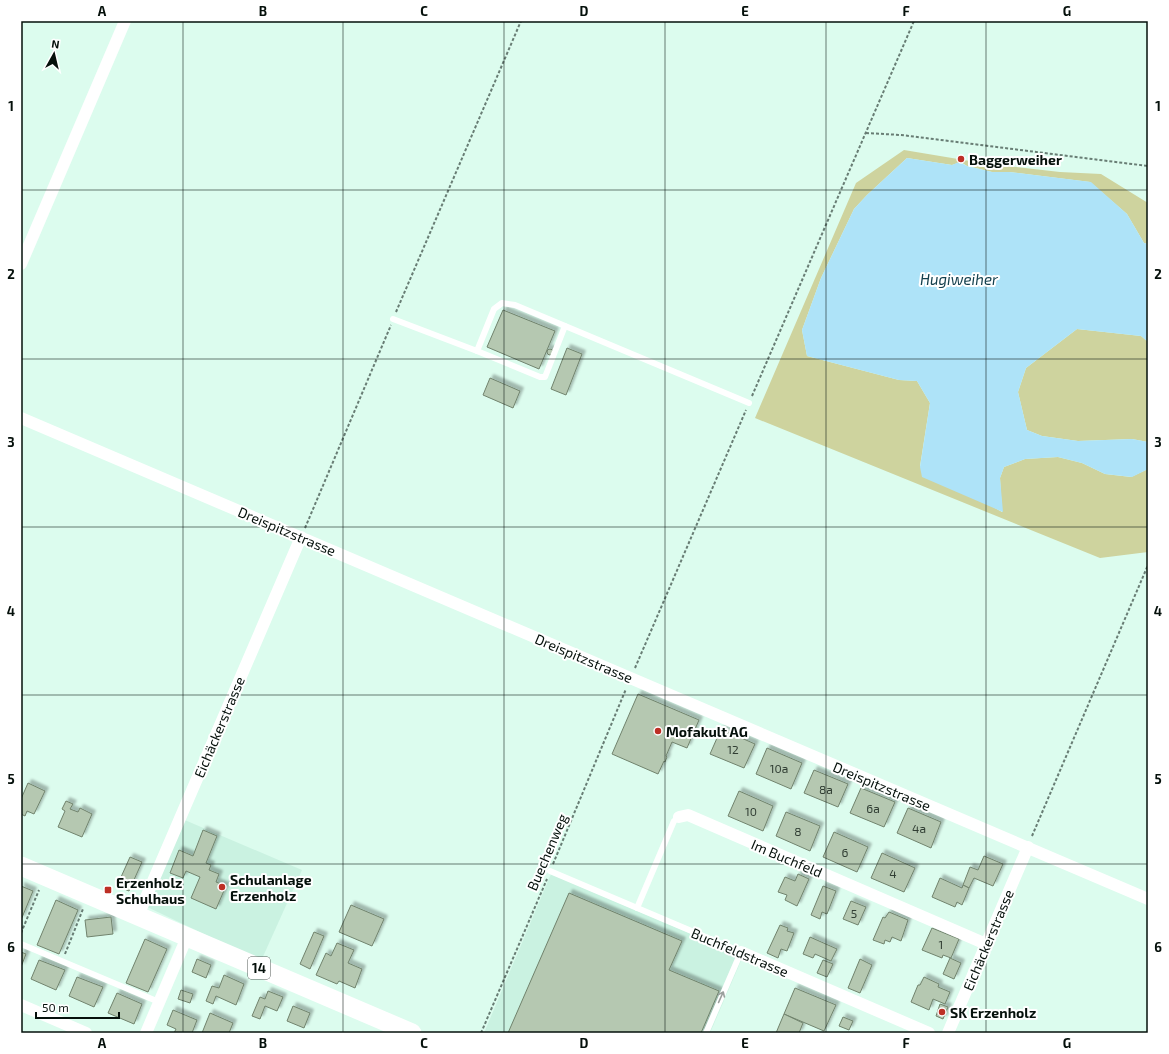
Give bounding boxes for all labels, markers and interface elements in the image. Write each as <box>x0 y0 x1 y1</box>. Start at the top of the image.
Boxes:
text: A <box>98 3 107 19</box>
text: B <box>259 3 267 19</box>
text: C <box>420 3 428 19</box>
text: D <box>580 3 589 19</box>
text: E <box>741 3 749 19</box>
text: F <box>902 3 910 19</box>
text: G <box>1063 3 1071 19</box>
north arrow <box>34 34 74 74</box>
text: N <box>51 37 60 51</box>
text: 1 <box>8 98 14 114</box>
text: 1 <box>1155 98 1161 114</box>
place label: Baggerweiher <box>969 151 1062 168</box>
marker: Baggerweiher <box>956 154 966 164</box>
text: 2 <box>7 266 15 282</box>
text: 2 <box>1154 266 1162 282</box>
water label: Hugiweiher <box>920 270 999 288</box>
text: 3 <box>7 434 15 450</box>
text: 3 <box>1154 434 1162 450</box>
street label: Dreispitzstrasse <box>236 503 338 559</box>
text: 4 <box>7 603 15 619</box>
text: 4 <box>1154 603 1162 619</box>
street label: Dreispitzstrasse <box>533 630 635 686</box>
street label: Eichäckerstrasse <box>190 674 248 780</box>
place label: Mofakult AG <box>666 723 748 740</box>
marker: Mofakult AG <box>653 726 663 736</box>
house number: 12 <box>727 742 739 756</box>
street label: Dreispitzstrasse <box>831 758 933 814</box>
house number: 10a <box>770 761 788 775</box>
text: 5 <box>7 771 15 787</box>
text: 5 <box>1154 771 1162 787</box>
house number: 8a <box>819 782 833 796</box>
house number: 6a <box>866 801 880 815</box>
house number: 10 <box>745 804 757 818</box>
street label: Buechenweg <box>523 811 571 893</box>
house number: 4a <box>912 821 926 835</box>
house number: 8 <box>794 824 802 838</box>
street label: Im Buchfeld <box>749 835 825 881</box>
house number: 6 <box>842 845 849 859</box>
house number: 4 <box>889 866 897 880</box>
place label: Schulanlage Erzenholz <box>230 871 312 904</box>
place label: Erzenholz Schulhaus <box>116 874 185 907</box>
marker: Schulanlage Erzenholz <box>217 882 227 892</box>
marker: Erzenholz Schulhaus <box>103 885 113 895</box>
street label: Eichäckerstrasse <box>959 887 1017 993</box>
house number: 5 <box>851 906 857 920</box>
street label: Buchfeldstrasse <box>689 924 791 980</box>
house number: 1 <box>939 937 943 951</box>
text: 6 <box>7 939 15 955</box>
text: 6 <box>1154 939 1162 955</box>
road number: 14 <box>248 957 270 979</box>
one-way arrow <box>718 992 725 1004</box>
scale bar <box>36 994 119 1020</box>
text: 50 m <box>42 1000 69 1014</box>
place label: SK Erzenholz <box>950 1004 1036 1021</box>
marker: SK Erzenholz <box>937 1007 947 1017</box>
text: A <box>98 1035 107 1051</box>
text: B <box>259 1035 267 1051</box>
text: C <box>420 1035 428 1051</box>
text: D <box>580 1035 589 1051</box>
text: E <box>741 1035 749 1051</box>
text: F <box>902 1035 910 1051</box>
text: G <box>1063 1035 1071 1051</box>

